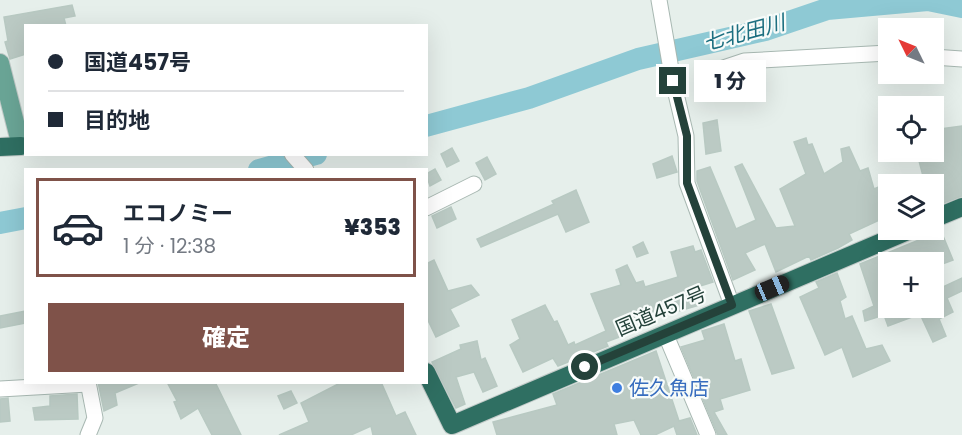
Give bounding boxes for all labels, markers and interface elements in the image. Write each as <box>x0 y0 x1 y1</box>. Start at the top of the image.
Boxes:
water label: 七北田川 <box>700 7 790 57</box>
north arrow <box>878 18 944 84</box>
map controls <box>878 18 944 318</box>
text: 国道457号 <box>84 47 191 78</box>
callout: 1 分 <box>694 60 766 102</box>
route end <box>659 67 686 94</box>
text: 1 分 <box>714 67 746 95</box>
button: locate <box>878 96 944 162</box>
text: 目的地 <box>84 105 150 136</box>
button: layers <box>878 174 944 240</box>
text: エコノミー <box>123 198 233 229</box>
icon: car <box>51 201 105 255</box>
text: ¥353 <box>344 212 401 243</box>
text: 1 分 · 12:38 <box>123 232 216 260</box>
button: + <box>878 252 944 318</box>
car <box>752 273 792 303</box>
street label: 国道457号 <box>611 279 711 343</box>
button: 確定 <box>48 303 404 372</box>
route start <box>571 353 598 380</box>
place label: 佐久魚店 <box>629 374 709 402</box>
marker: 佐久魚店 <box>610 381 624 395</box>

